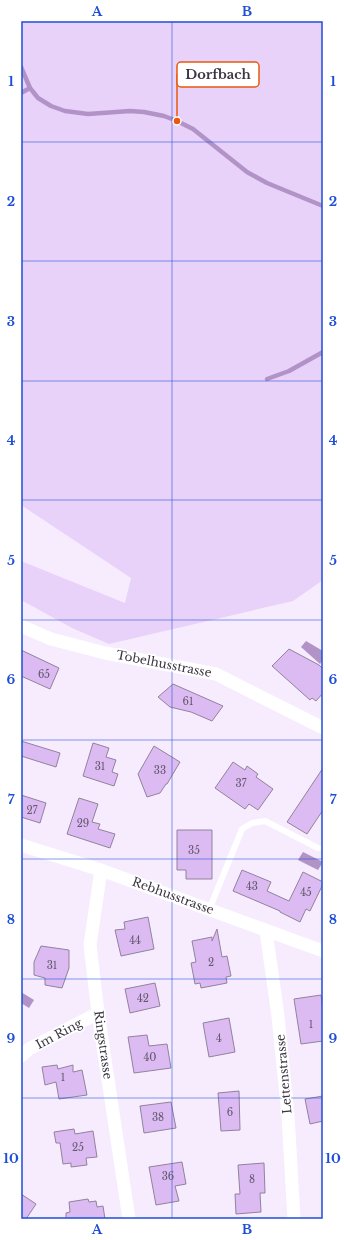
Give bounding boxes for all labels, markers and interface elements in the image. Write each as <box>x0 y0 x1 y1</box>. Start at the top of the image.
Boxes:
text: A <box>91 3 103 20</box>
text: B <box>242 3 252 20</box>
callout: Dorfbach <box>177 62 259 87</box>
text: Dorfbach <box>185 66 252 83</box>
text: 1 <box>8 73 14 90</box>
text: 1 <box>330 73 336 90</box>
text: 2 <box>7 193 15 210</box>
text: 2 <box>329 193 337 210</box>
text: 3 <box>7 313 15 330</box>
text: 3 <box>329 313 337 330</box>
text: 4 <box>7 432 16 449</box>
text: 4 <box>329 432 338 449</box>
text: 5 <box>7 552 15 569</box>
text: 5 <box>329 552 337 569</box>
street label: Tobelhusstrasse <box>115 647 213 680</box>
house number: 65 <box>38 668 50 681</box>
text: 6 <box>7 671 16 688</box>
text: 6 <box>329 671 338 688</box>
house number: 61 <box>183 695 193 708</box>
house number: 31 <box>95 760 105 773</box>
house number: 33 <box>154 764 166 777</box>
house number: 37 <box>235 777 248 790</box>
text: 7 <box>8 791 15 808</box>
text: 7 <box>330 791 337 808</box>
house number: 27 <box>26 804 39 817</box>
house number: 29 <box>77 817 89 830</box>
house number: 35 <box>188 844 200 857</box>
street label: Rebhusstrasse <box>130 874 216 917</box>
house number: 43 <box>246 880 258 893</box>
house number: 45 <box>300 886 312 899</box>
text: 8 <box>7 911 15 928</box>
text: 8 <box>329 911 337 928</box>
house number: 44 <box>129 934 141 947</box>
house number: 2 <box>208 956 214 969</box>
house number: 31 <box>47 959 57 972</box>
house number: 42 <box>137 992 149 1005</box>
street label: Ringstrasse <box>91 1010 116 1080</box>
street label: Im Ring <box>33 1015 85 1052</box>
house number: 1 <box>309 1018 313 1031</box>
text: 9 <box>7 1030 16 1047</box>
text: 9 <box>329 1030 338 1047</box>
house number: 4 <box>216 1032 222 1045</box>
street label: Lettenstrasse <box>273 1033 294 1115</box>
house number: 40 <box>144 1051 157 1064</box>
house number: 1 <box>61 1071 65 1084</box>
house number: 6 <box>227 1106 233 1119</box>
house number: 38 <box>152 1111 164 1124</box>
house number: 25 <box>72 1141 84 1154</box>
text: 10 <box>3 1150 19 1167</box>
text: 10 <box>325 1150 341 1167</box>
house number: 36 <box>162 1170 174 1183</box>
house number: 8 <box>249 1173 255 1186</box>
text: A <box>91 1221 103 1238</box>
text: B <box>242 1221 252 1238</box>

